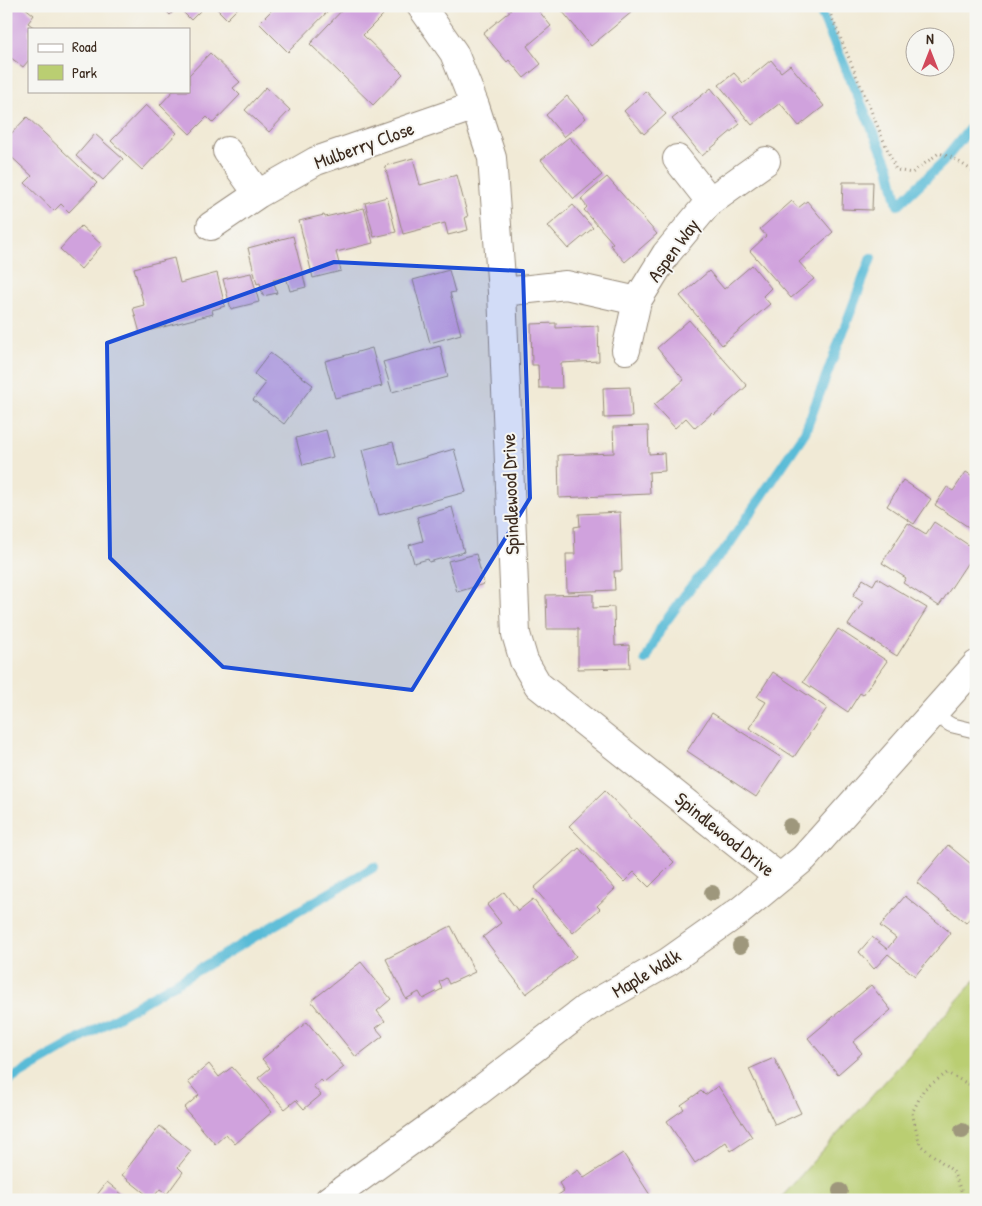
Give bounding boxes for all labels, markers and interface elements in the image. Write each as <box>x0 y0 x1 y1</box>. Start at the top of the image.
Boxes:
legend <box>28 28 190 92</box>
north arrow <box>904 28 954 78</box>
text: N <box>926 29 934 48</box>
text: Road <box>72 36 97 57</box>
text: Park <box>72 62 97 83</box>
street label: Mulberry Close <box>311 115 418 175</box>
street label: Aspen Way <box>641 213 705 287</box>
street label: Spindlewood Drive <box>495 432 525 555</box>
street label: Spindlewood Drive <box>670 786 781 883</box>
street label: Maple Walk <box>607 942 685 1004</box>

